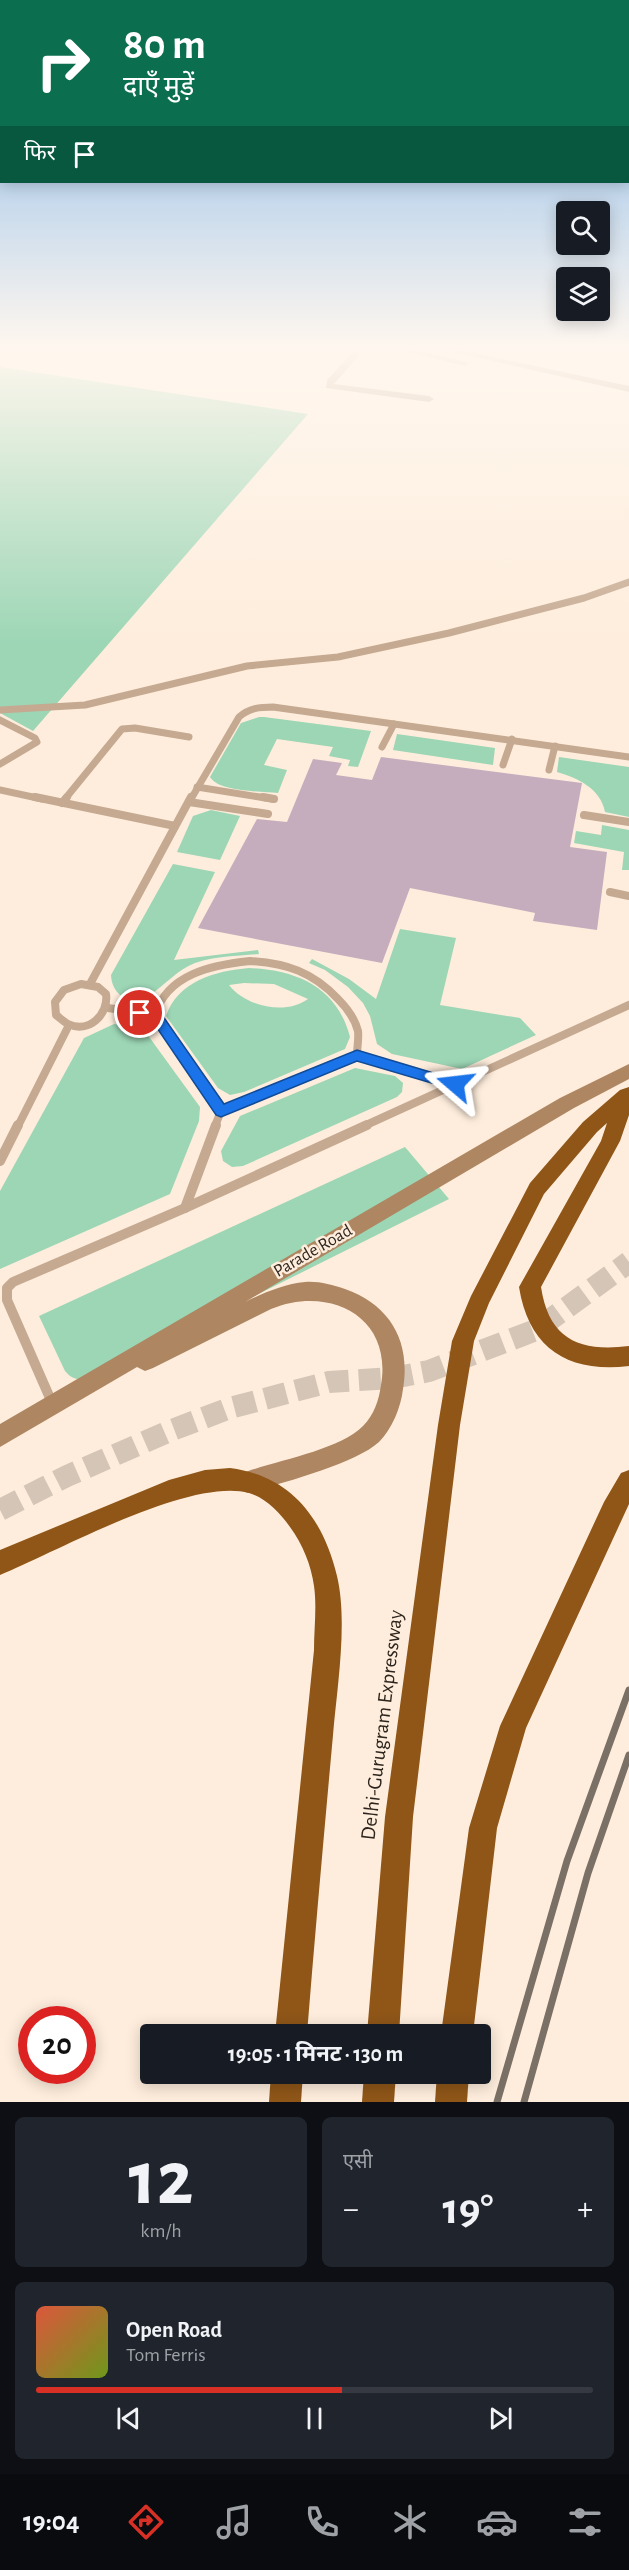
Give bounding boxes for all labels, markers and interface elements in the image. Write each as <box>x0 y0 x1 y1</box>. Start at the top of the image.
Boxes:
icon: right <box>24 24 102 102</box>
text: 80 m <box>123 24 206 66</box>
text: दाएँ मुड़ें <box>123 73 194 100</box>
icon: arrive <box>68 138 101 171</box>
text: फिर <box>24 142 56 164</box>
map controls <box>556 201 610 321</box>
button: search <box>556 201 610 255</box>
button: layers <box>556 267 610 321</box>
pin <box>114 987 165 1038</box>
icon: arrive <box>123 996 156 1029</box>
position arrow <box>423 1052 487 1116</box>
street label: Parade Road <box>271 1221 355 1281</box>
street label: Delhi-Gurugram Expressway <box>357 1609 407 1841</box>
speed limit sign: 20 <box>18 2006 96 2084</box>
text: 19:05 · 1 मिनट · 130 m <box>228 2043 403 2065</box>
text: 12 <box>129 2141 193 2219</box>
text: एसी <box>343 2152 373 2172</box>
text: 19° <box>442 2187 494 2232</box>
text: − <box>343 2193 359 2226</box>
text: + <box>577 2193 593 2226</box>
text: km/h <box>140 2221 182 2241</box>
text: Open Road <box>126 2319 222 2341</box>
text: Tom Ferris <box>126 2345 206 2365</box>
icon: previous <box>112 2402 145 2435</box>
icon: pause <box>298 2402 331 2435</box>
icon: next <box>484 2402 517 2435</box>
icon: directions <box>125 2501 167 2543</box>
icon: music <box>213 2501 255 2543</box>
icon: phone <box>301 2501 343 2543</box>
icon: climate <box>389 2501 431 2543</box>
icon: car <box>476 2501 518 2543</box>
icon: filters <box>564 2501 606 2543</box>
text: 19:04 <box>23 2508 79 2535</box>

